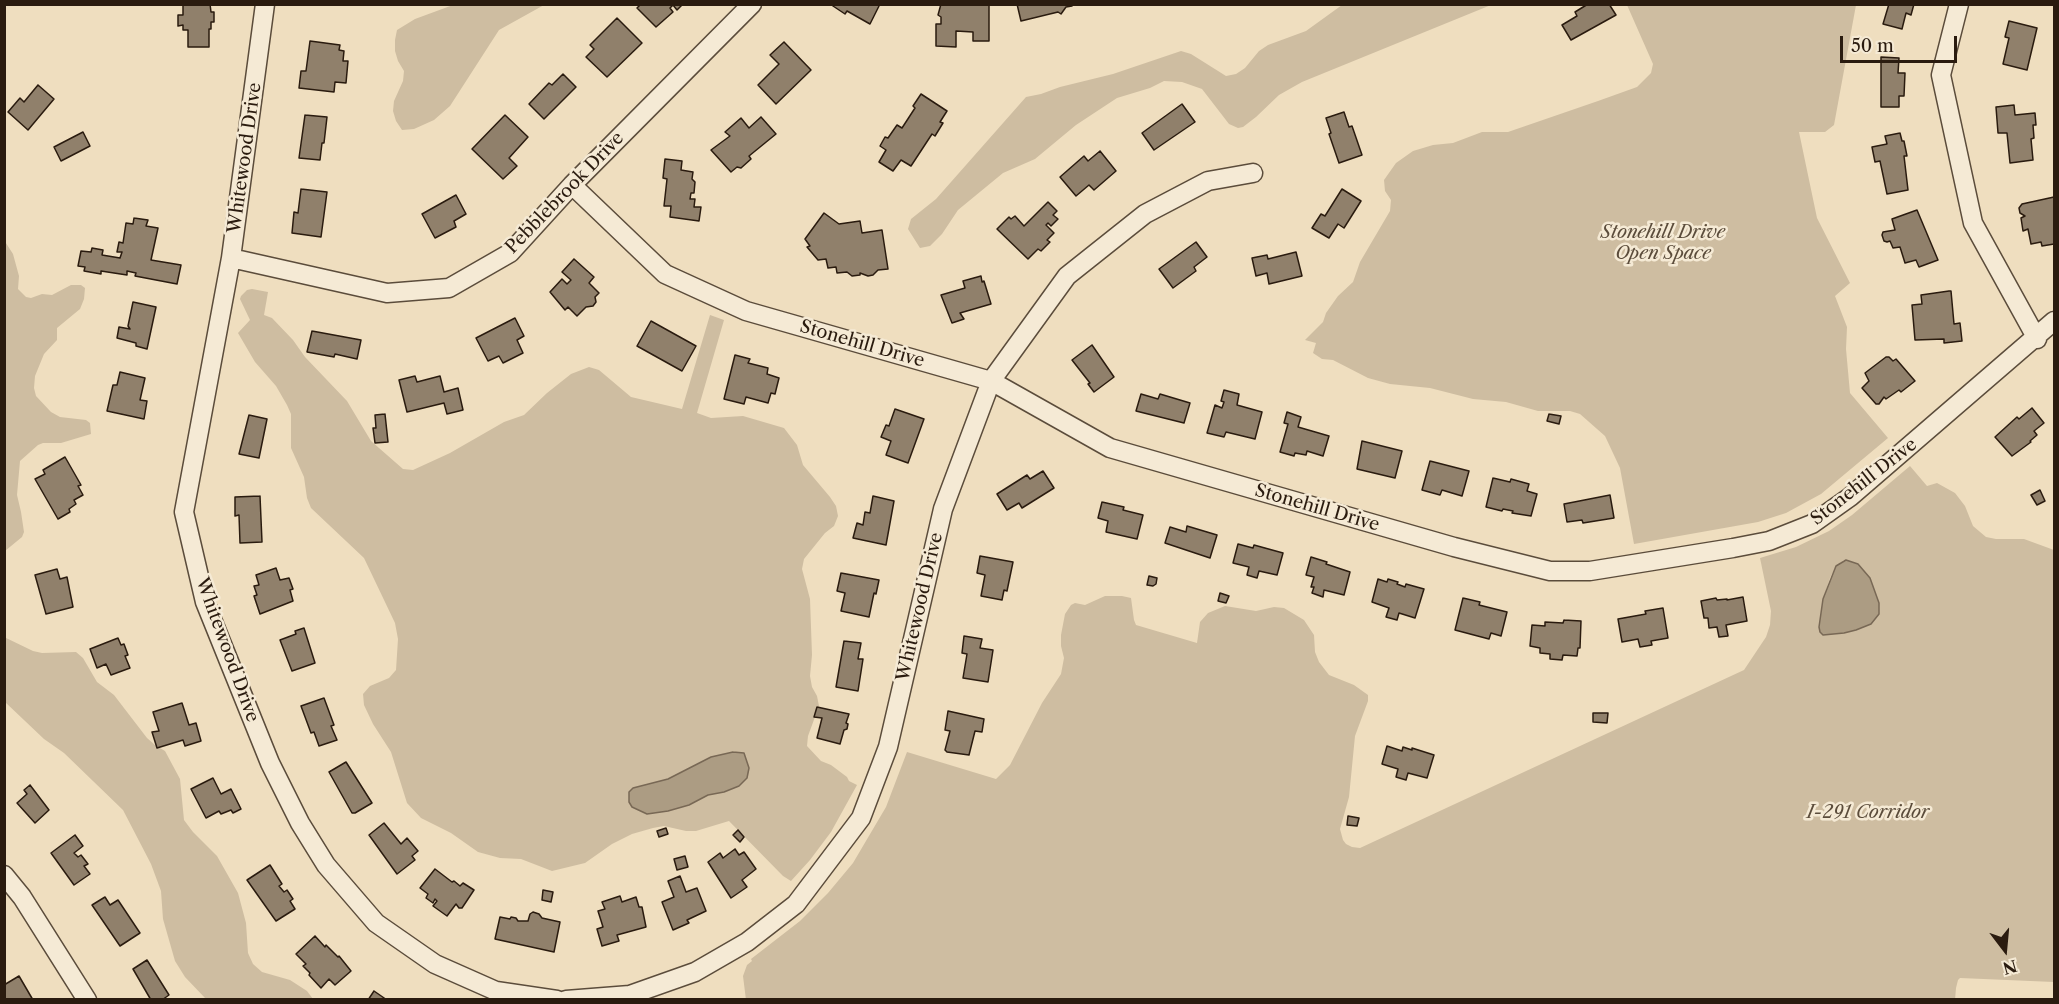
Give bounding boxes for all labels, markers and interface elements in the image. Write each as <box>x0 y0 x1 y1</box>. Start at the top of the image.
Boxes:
scale bar <box>1843 24 1960 62</box>
text: 50 m <box>1851 35 1894 57</box>
street label: Whitewood Drive <box>224 81 266 235</box>
street label: Pebblebrook Drive <box>501 128 629 258</box>
park label: Stonehill Drive Open Space <box>1601 222 1725 264</box>
street label: Stonehill Drive <box>797 316 927 372</box>
street label: Stonehill Drive <box>1807 434 1921 530</box>
street label: Stonehill Drive <box>1252 480 1382 536</box>
street label: Whitewood Drive <box>892 530 948 684</box>
street label: Whitewood Drive <box>191 575 263 725</box>
park label: I-291 Corridor <box>1807 802 1929 824</box>
north arrow <box>1975 920 2035 980</box>
text: N <box>2001 956 2019 979</box>

